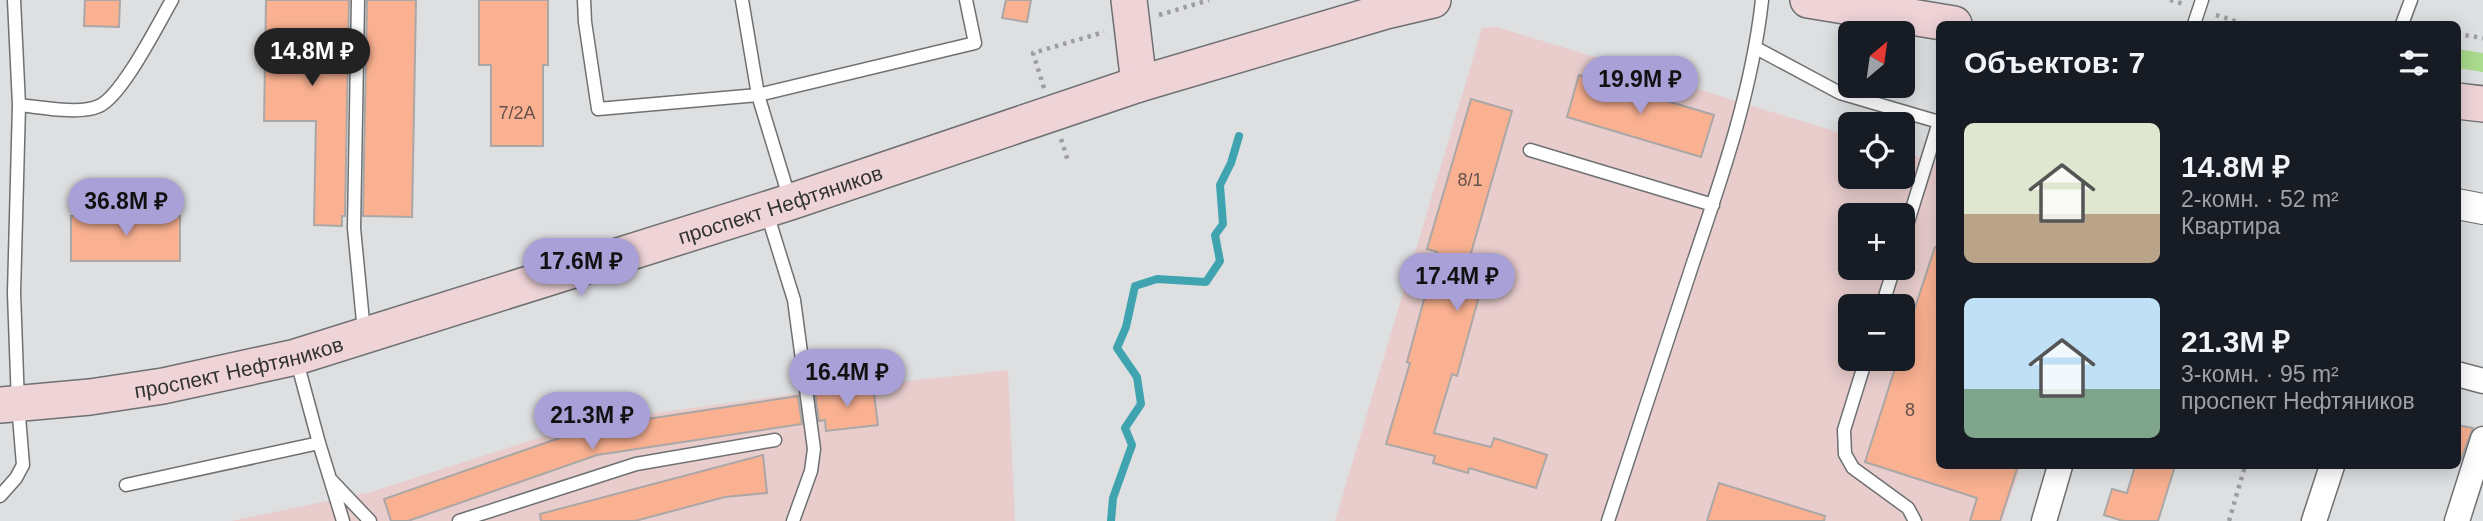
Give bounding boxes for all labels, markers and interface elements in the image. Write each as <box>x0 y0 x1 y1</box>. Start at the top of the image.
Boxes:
north arrow <box>1838 21 1914 98</box>
map controls <box>1838 21 1915 371</box>
pin: 14.8M ₽ <box>247 28 377 88</box>
text: 14.8M ₽ <box>270 38 354 64</box>
icon: filters <box>2395 44 2433 82</box>
text: Объектов: 7 <box>1964 46 2145 79</box>
pin: 19.9M ₽ <box>1575 57 1705 116</box>
text: 19.9M ₽ <box>1598 66 1682 92</box>
house number: 7/2А <box>498 103 536 123</box>
button: locate <box>1838 112 1915 189</box>
text: 14.8M ₽ <box>2181 150 2290 183</box>
icon: home <box>2020 151 2104 235</box>
street label: проспект Нефтяников <box>675 160 885 248</box>
house number: 8/1 <box>1457 170 1483 190</box>
pin: 36.8M ₽ <box>61 178 191 238</box>
text: 2-комн. · 52 m² <box>2181 186 2339 212</box>
text: 36.8M ₽ <box>84 188 168 214</box>
button: + <box>1838 203 1915 280</box>
text: Квартира <box>2181 213 2280 239</box>
pin: 17.6M ₽ <box>516 238 646 298</box>
text: 17.6M ₽ <box>539 248 623 274</box>
pin: 17.4M ₽ <box>1392 254 1522 313</box>
text: 17.4M ₽ <box>1415 263 1499 289</box>
button: − <box>1838 294 1915 371</box>
text: 21.3M ₽ <box>2181 325 2290 358</box>
icon: home <box>2020 326 2104 410</box>
street label: проспект Нефтяников <box>133 332 346 402</box>
pin: 16.4M ₽ <box>782 350 912 409</box>
text: 16.4M ₽ <box>805 359 889 385</box>
text: 3-комн. · 95 m² <box>2181 361 2339 387</box>
text: проспект Нефтяников <box>2181 388 2415 414</box>
pin: 21.3M ₽ <box>527 392 657 452</box>
house number: 8 <box>1905 400 1915 420</box>
text: 21.3M ₽ <box>550 402 634 428</box>

